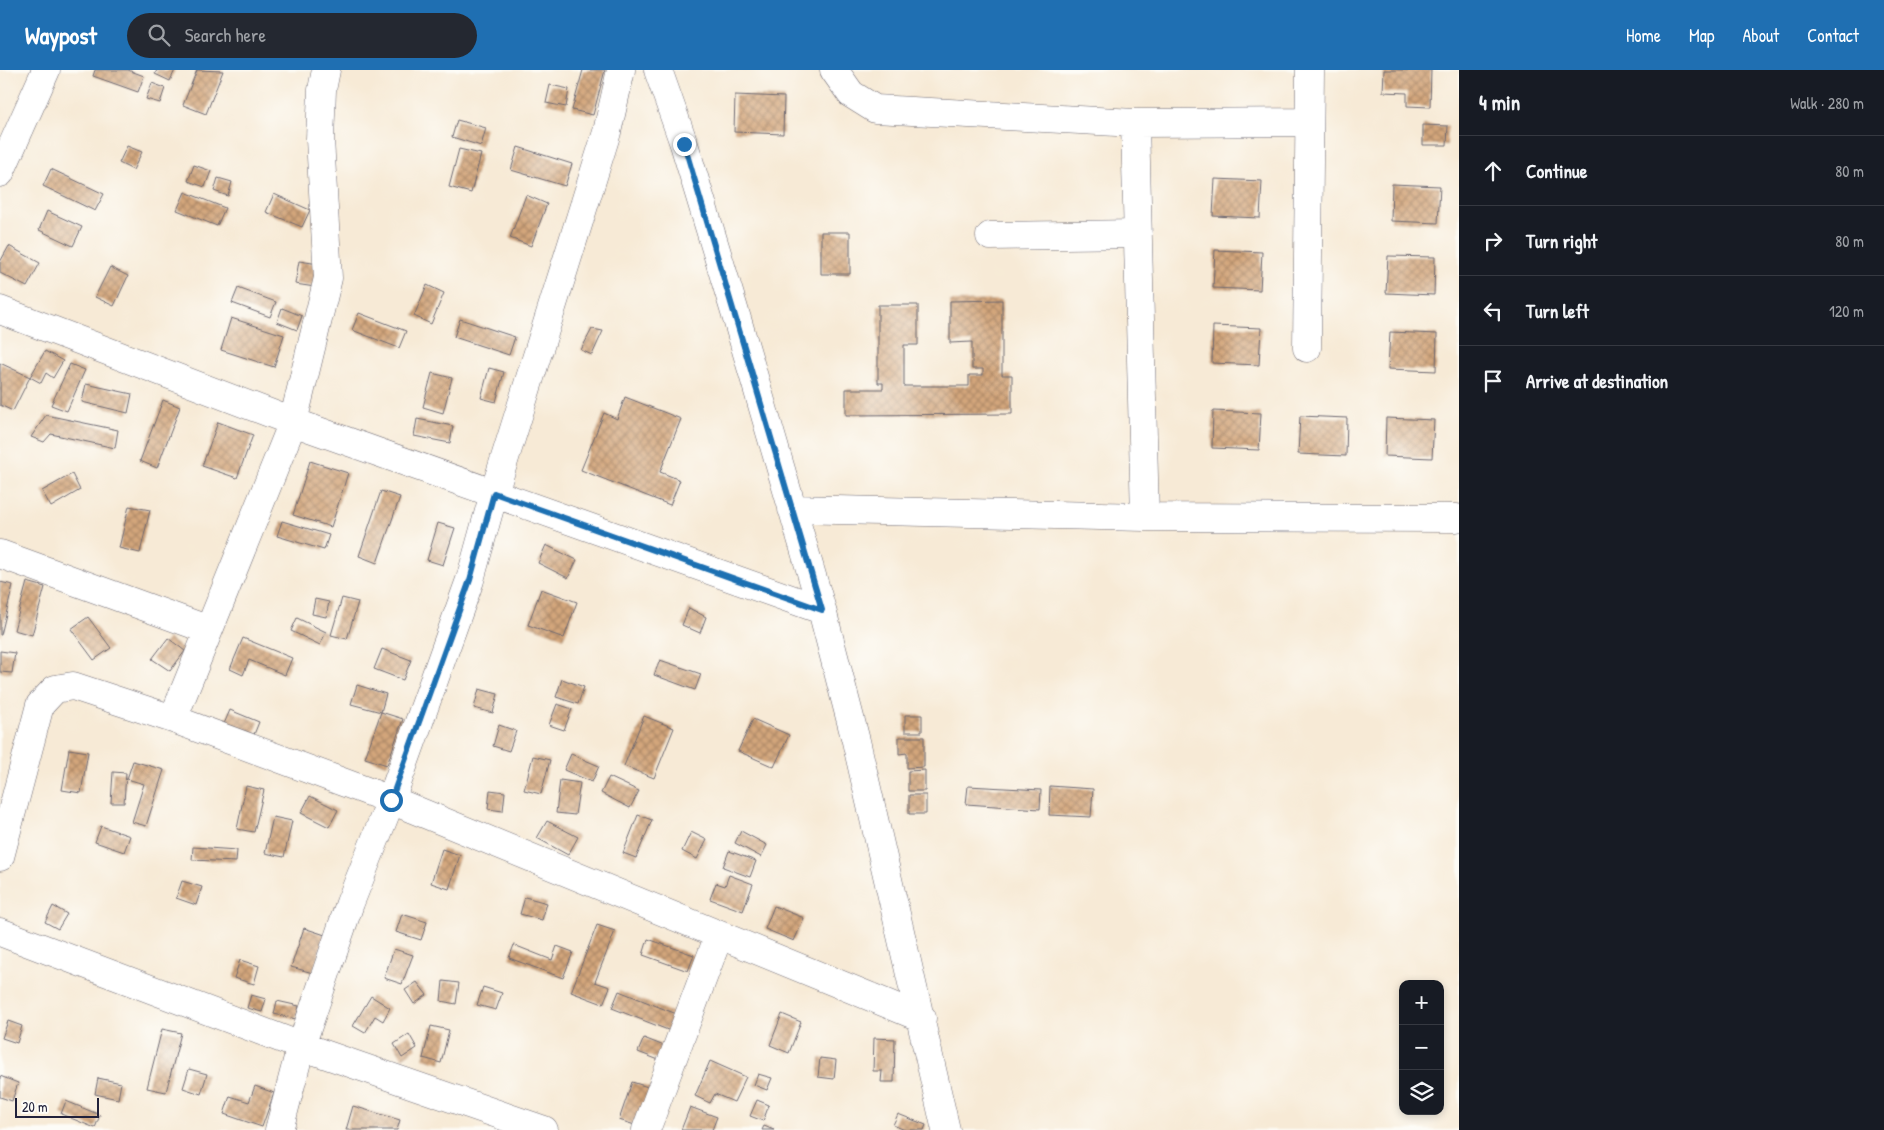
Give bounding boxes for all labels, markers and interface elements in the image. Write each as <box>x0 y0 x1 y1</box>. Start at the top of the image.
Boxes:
search box <box>127 13 477 58</box>
text: Waypost <box>25 19 97 51</box>
icon: search <box>145 21 173 49</box>
text: Search here <box>185 22 266 48</box>
text: Home <box>1626 23 1661 48</box>
text: Map <box>1689 23 1714 48</box>
text: About <box>1742 23 1779 48</box>
text: Contact <box>1807 23 1859 48</box>
text: 4 min <box>1479 88 1520 117</box>
text: Walk · 280 m <box>1790 92 1864 114</box>
route end <box>673 133 696 156</box>
icon: ahead <box>1479 157 1507 185</box>
text: Continue <box>1526 158 1587 184</box>
text: 80 m <box>1835 160 1864 182</box>
icon: right <box>1479 227 1507 255</box>
text: Turn right <box>1526 228 1597 254</box>
text: 80 m <box>1835 230 1864 252</box>
icon: left <box>1479 297 1507 325</box>
text: Turn left <box>1526 298 1589 324</box>
text: 120 m <box>1829 300 1864 322</box>
icon: arrive <box>1479 367 1507 395</box>
text: Arrive at destination <box>1526 368 1668 394</box>
route start <box>380 789 403 812</box>
map controls <box>1399 980 1444 1115</box>
button: + <box>1399 980 1444 1025</box>
button: − <box>1399 1025 1444 1070</box>
button: layers <box>1399 1070 1444 1115</box>
scale bar <box>15 1095 99 1118</box>
text: 20 m <box>22 1097 48 1116</box>

